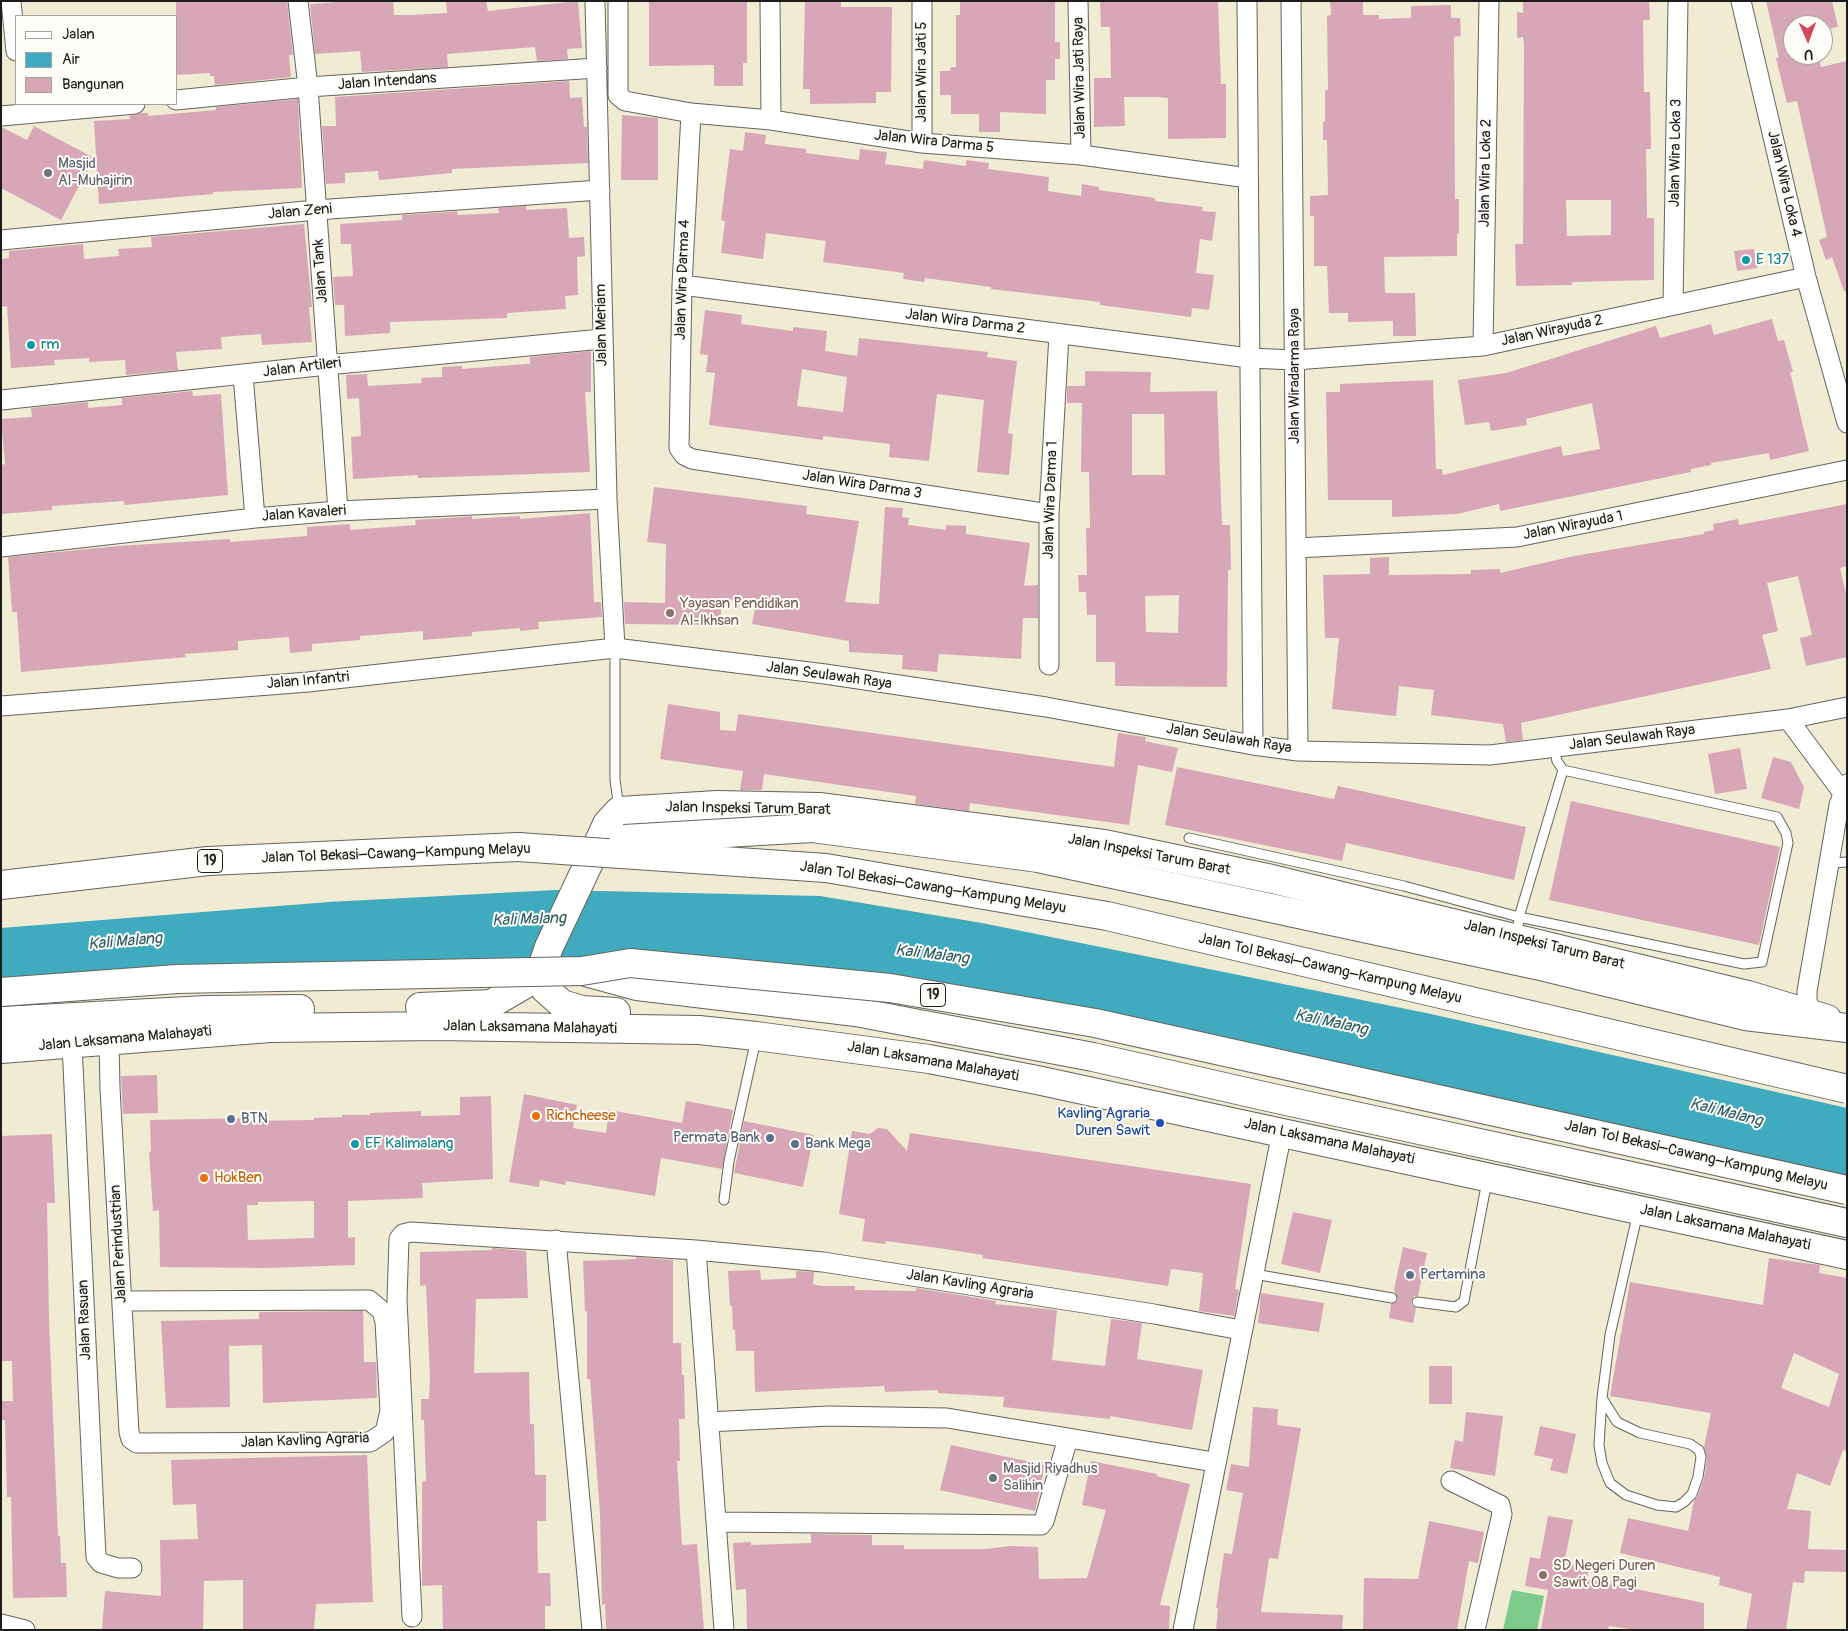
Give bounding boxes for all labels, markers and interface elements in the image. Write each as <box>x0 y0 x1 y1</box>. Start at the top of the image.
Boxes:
legend <box>15 15 178 105</box>
north arrow <box>1783 15 1833 65</box>
street label: Jalan Wira Jati Raya <box>1070 17 1090 139</box>
street label: Jalan Wira Jati 5 <box>913 22 931 122</box>
text: Jalan <box>62 25 95 44</box>
text: U <box>1804 46 1813 63</box>
text: Air <box>62 50 80 69</box>
street label: Jalan Intendans <box>337 70 437 94</box>
text: Bangunan <box>62 75 124 94</box>
street label: Jalan Wira Loka 3 <box>1666 99 1686 207</box>
street label: Jalan Wira Loka 2 <box>1476 119 1496 227</box>
street label: Jalan Wira Darma 5 <box>873 127 995 157</box>
street label: Jalan Wira Loka 4 <box>1763 129 1805 239</box>
place label: Masjid Al-Muhajirin <box>58 155 133 190</box>
marker: Masjid Al-Muhajirin <box>42 167 54 179</box>
street label: Jalan Zeni <box>267 200 333 224</box>
street label: Jalan Wira Darma 4 <box>672 219 694 341</box>
street label: Jalan Tank <box>310 238 332 304</box>
place label: E 137 <box>1756 251 1789 269</box>
marker: E 137 <box>1740 254 1752 266</box>
street label: Jalan Meriam <box>592 284 612 366</box>
street label: Jalan Wira Darma 2 <box>904 306 1026 338</box>
street label: Jalan Wiradarma Raya <box>1286 308 1304 444</box>
street label: Jalan Wirayuda 2 <box>1499 311 1605 351</box>
place label: rm <box>41 336 60 354</box>
marker: rm <box>25 339 37 351</box>
street label: Jalan Artileri <box>262 354 342 382</box>
street label: Jalan Wira Darma 1 <box>1040 441 1062 559</box>
street label: Jalan Wira Darma 3 <box>801 467 923 503</box>
street label: Jalan Kavaleri <box>261 502 347 526</box>
street label: Jalan Wirayuda 1 <box>1522 508 1624 544</box>
place label: Yayasan Pendidikan Al-Ikhsan <box>680 595 799 630</box>
marker: Yayasan Pendidikan Al-Ikhsan <box>664 607 676 619</box>
street label: Jalan Seulawah Raya <box>765 658 893 694</box>
street label: Jalan Infantri <box>266 668 350 694</box>
street label: Jalan Seulawah Raya <box>1165 720 1293 758</box>
street label: Jalan Seulawah Raya <box>1568 721 1696 755</box>
street label: Jalan Inspeksi Tarum Barat <box>665 799 831 819</box>
street label: Jalan Inspeksi Tarum Barat <box>1066 830 1232 880</box>
street label: Jalan Tol Bekasi–Cawang–Kampung Melayu <box>261 840 531 868</box>
road number: 19 <box>198 849 222 872</box>
street label: Jalan Tol Bekasi–Cawang–Kampung Melayu <box>798 858 1068 918</box>
water label: Kali Malang <box>492 909 566 931</box>
street label: Jalan Inspeksi Tarum Barat <box>1462 916 1626 974</box>
water label: Kali Malang <box>87 929 163 955</box>
street label: Jalan Tol Bekasi–Cawang–Kampung Melayu <box>1197 930 1463 1008</box>
water label: Kali Malang <box>894 941 970 969</box>
road number: 19 <box>920 984 946 1006</box>
water label: Kali Malang <box>1293 1006 1369 1040</box>
street label: Jalan Laksamana Malahayati <box>443 1017 617 1039</box>
street label: Jalan Laksamana Malahayati <box>38 1022 212 1056</box>
street label: Jalan Laksamana Malahayati <box>846 1038 1020 1086</box>
water label: Kali Malang <box>1688 1095 1764 1131</box>
place label: Kavling Agraria Duren Sawit <box>1057 1105 1150 1140</box>
place label: Richcheese <box>546 1107 616 1125</box>
place label: BTN <box>241 1110 268 1128</box>
marker: Richcheese <box>530 1110 542 1122</box>
marker: BTN <box>225 1113 237 1125</box>
street label: Jalan Laksamana Malahayati <box>1242 1115 1416 1169</box>
marker: Kavling Agraria Duren Sawit <box>1154 1117 1166 1129</box>
street label: Jalan Tol Bekasi–Cawang–Kampung Melayu <box>1563 1117 1829 1195</box>
place label: Permata Bank <box>673 1129 760 1147</box>
marker: Permata Bank <box>764 1132 776 1144</box>
place label: EF Kalimalang <box>365 1135 453 1153</box>
place label: Bank Mega <box>805 1135 871 1153</box>
marker: EF Kalimalang <box>349 1138 361 1150</box>
marker: Bank Mega <box>789 1138 801 1150</box>
place label: HokBen <box>214 1169 262 1187</box>
marker: HokBen <box>198 1172 210 1184</box>
street label: Jalan Perindustrian <box>107 1184 131 1304</box>
street label: Jalan Laksamana Malahayati <box>1638 1201 1812 1255</box>
street label: Jalan Kavling Agraria <box>905 1266 1035 1304</box>
place label: Pertamina <box>1420 1266 1485 1284</box>
marker: Pertamina <box>1404 1269 1416 1281</box>
street label: Jalan Rasuan <box>75 1279 95 1361</box>
street label: Jalan Kavling Agraria <box>240 1430 370 1452</box>
place label: Masjid Riyadhus Salihin <box>1003 1460 1098 1495</box>
marker: Masjid Riyadhus Salihin <box>987 1472 999 1484</box>
place label: SD Negeri Duren Sawit 08 Pagi <box>1553 1557 1655 1592</box>
marker: SD Negeri Duren Sawit 08 Pagi <box>1537 1569 1549 1581</box>

